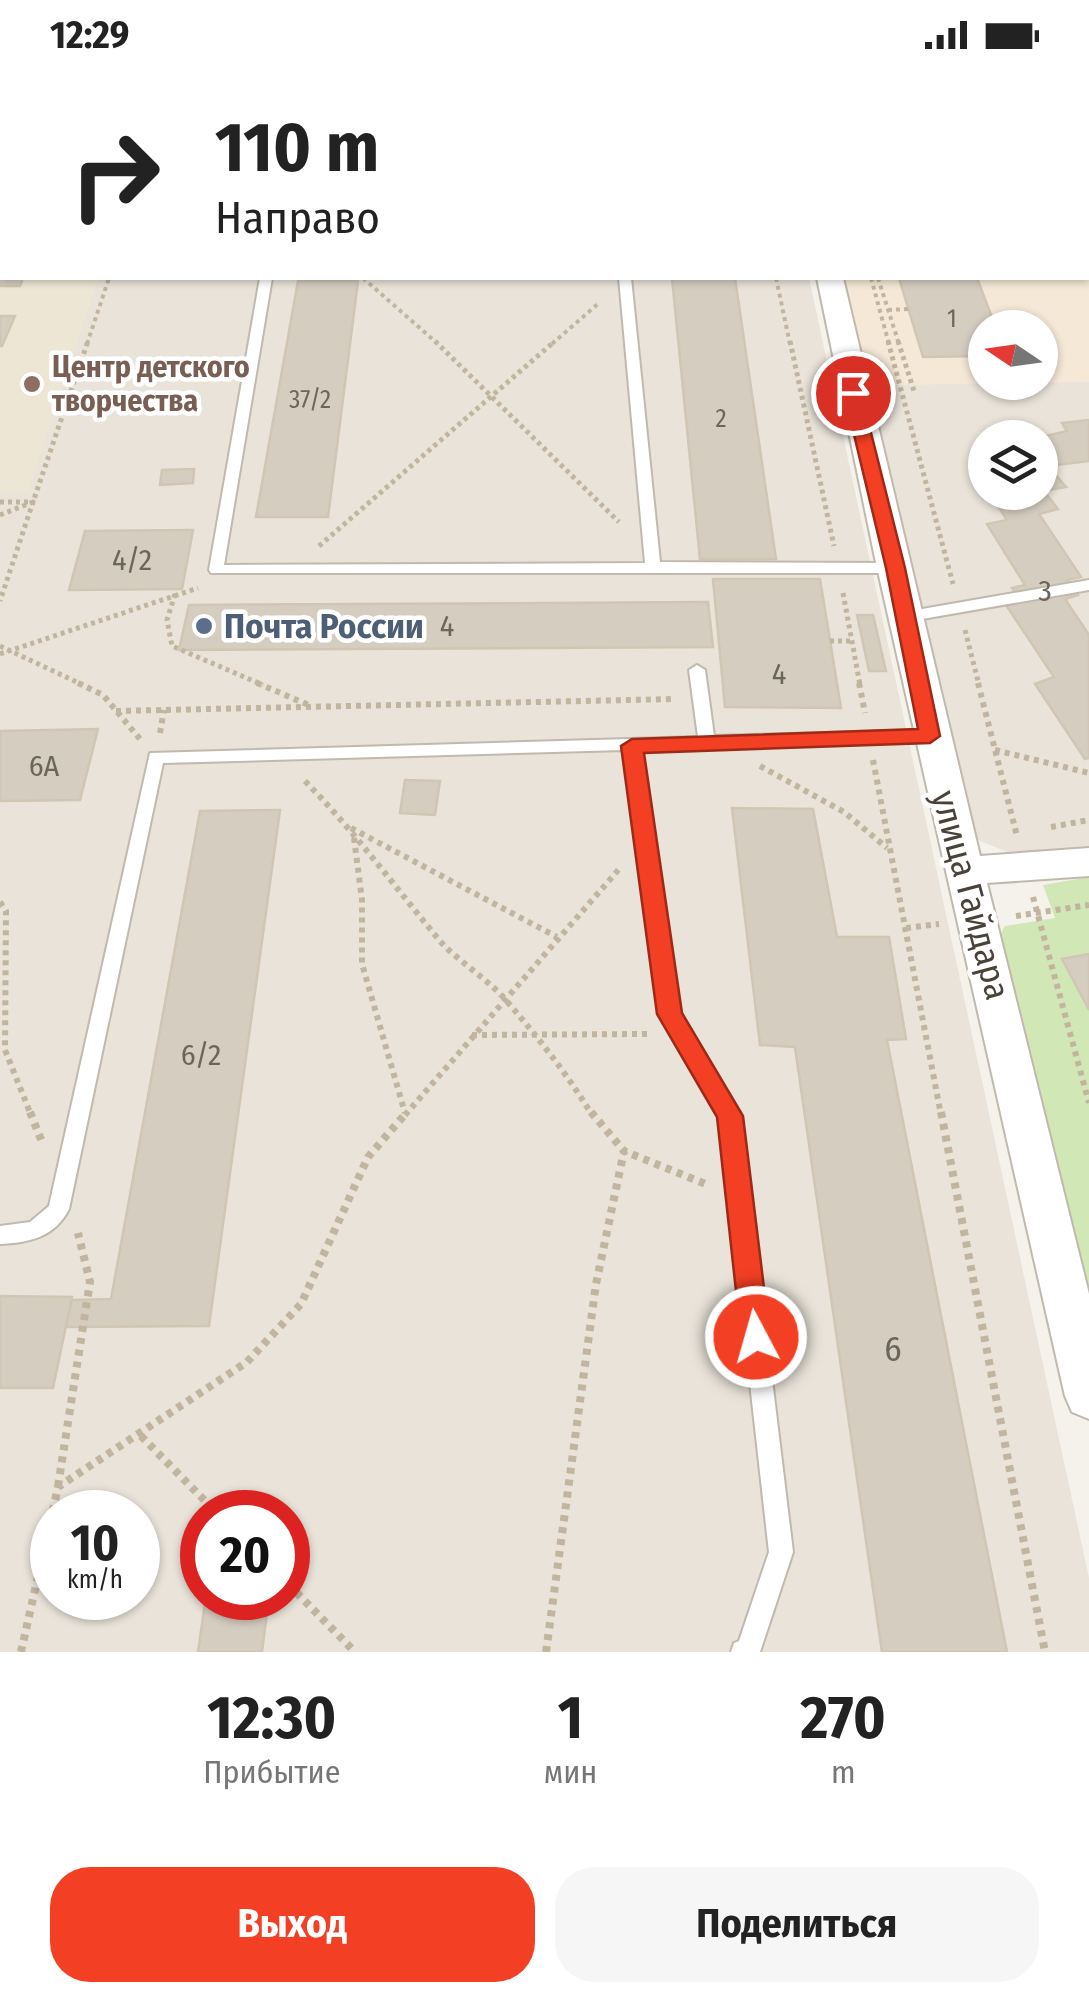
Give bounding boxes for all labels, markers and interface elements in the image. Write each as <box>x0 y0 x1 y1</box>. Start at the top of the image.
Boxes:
text: 12:29 <box>50 12 129 58</box>
text: 110 m <box>215 106 379 190</box>
icon: right <box>50 110 180 240</box>
text: Направо <box>215 191 380 245</box>
house number: 1 <box>947 304 957 334</box>
north arrow <box>968 310 1058 400</box>
map controls <box>968 310 1058 510</box>
place label: Центр детского творчества <box>52 349 250 419</box>
pin <box>811 351 896 436</box>
icon: arrive <box>826 366 881 421</box>
marker: Центр детского творчества <box>21 373 43 395</box>
house number: 37/2 <box>289 385 331 415</box>
house number: 2 <box>715 404 727 434</box>
button: layers <box>968 420 1058 510</box>
house number: 4/2 <box>112 542 152 578</box>
house number: 3 <box>1038 573 1052 609</box>
place label: Почта России <box>224 605 424 647</box>
house number: 4 <box>440 608 454 644</box>
marker: Почта России <box>193 615 215 637</box>
house number: 4 <box>772 656 786 692</box>
house number: 6А <box>29 748 60 784</box>
street label: улица Гайдара <box>923 786 1019 1004</box>
house number: 6/2 <box>181 1037 221 1073</box>
position arrow <box>704 1285 808 1389</box>
house number: 6 <box>884 1328 902 1370</box>
speed limit sign: 20 <box>180 1490 310 1620</box>
text: 10 <box>71 1513 119 1573</box>
text: km/h <box>67 1565 123 1595</box>
text: 12:30 <box>207 1682 336 1754</box>
text: 1 <box>558 1682 583 1754</box>
text: 270 <box>801 1682 886 1754</box>
text: Прибытие <box>203 1753 341 1791</box>
text: мин <box>544 1753 597 1791</box>
text: m <box>831 1753 856 1791</box>
button: Выход <box>50 1867 535 1982</box>
button: Поделиться <box>555 1867 1039 1982</box>

